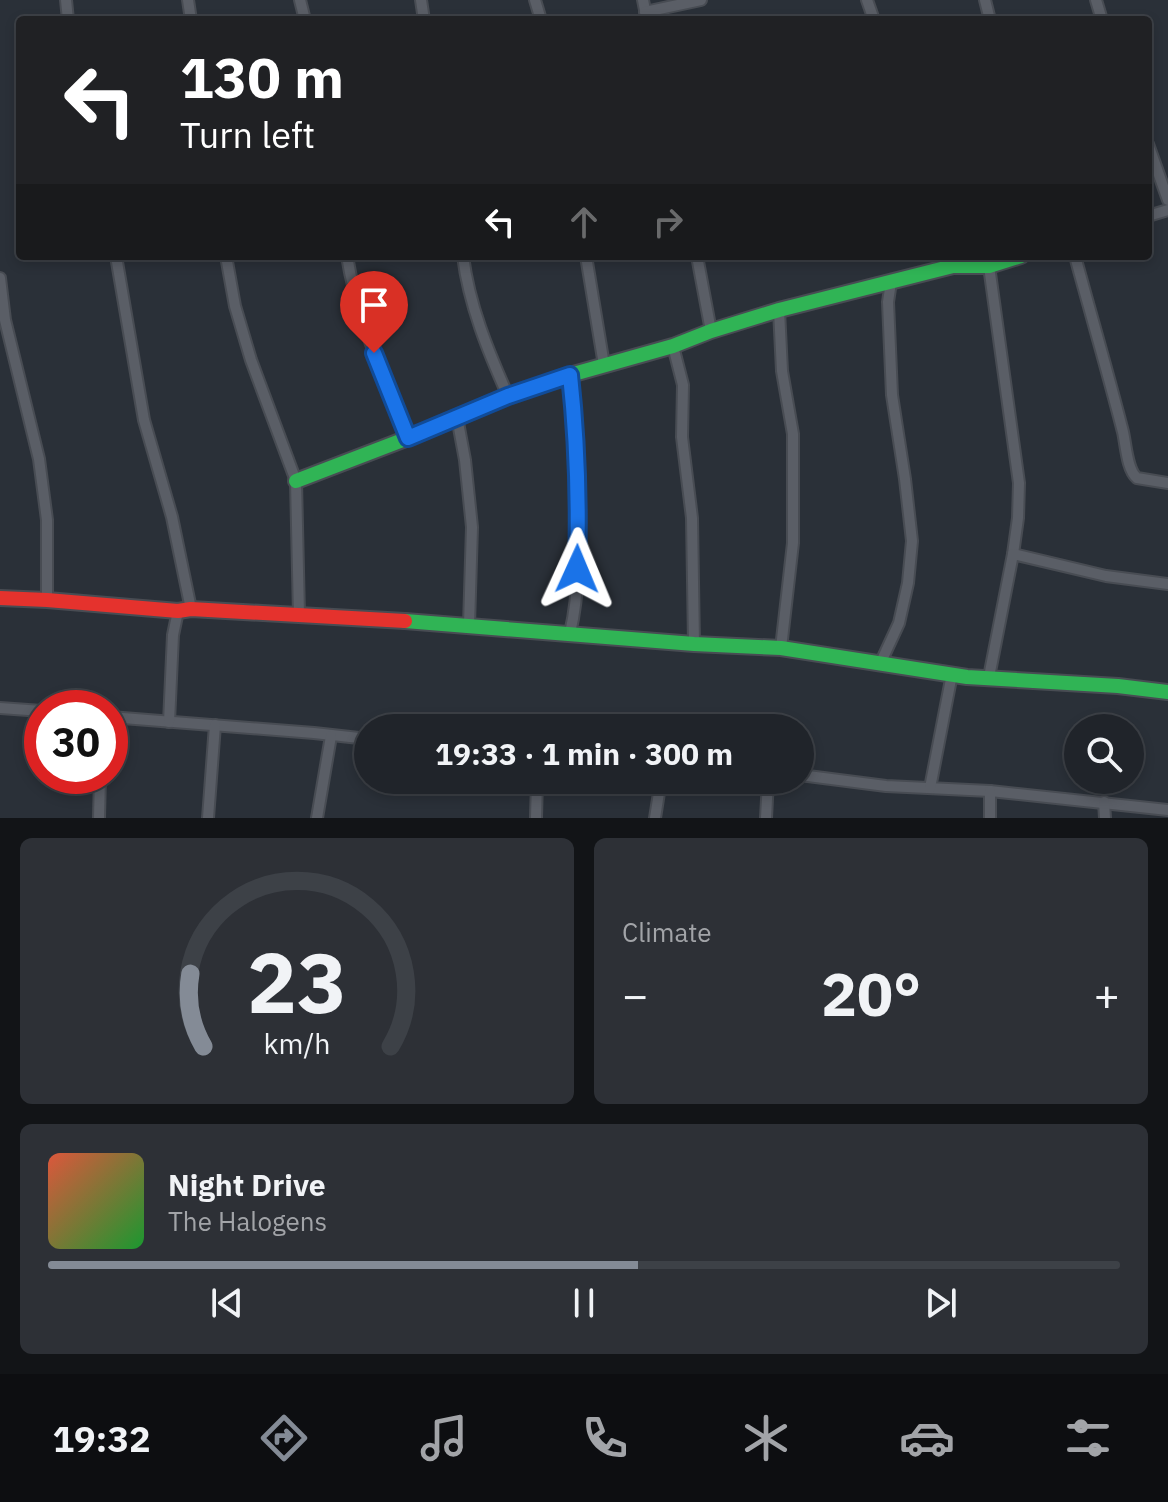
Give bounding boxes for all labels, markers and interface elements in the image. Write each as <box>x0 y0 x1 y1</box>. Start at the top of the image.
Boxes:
text: 130 m <box>180 41 344 113</box>
icon: left <box>48 48 152 152</box>
text: Turn left <box>180 111 315 158</box>
icon: left <box>478 200 522 244</box>
icon: ahead <box>562 200 606 244</box>
icon: right <box>646 200 690 244</box>
pin <box>340 271 408 353</box>
icon: arrive <box>352 283 396 327</box>
position arrow <box>535 527 619 611</box>
speed limit sign: 30 <box>24 690 128 794</box>
map controls <box>1064 714 1144 794</box>
button: search <box>1064 714 1144 794</box>
text: 19:33 · 1 min · 300 m <box>435 734 733 773</box>
text: Climate <box>622 915 712 949</box>
text: 23 <box>247 928 347 1036</box>
text: 20° <box>821 954 921 1033</box>
text: − <box>622 966 648 1023</box>
text: + <box>1094 966 1120 1023</box>
text: km/h <box>263 1025 331 1062</box>
text: Night Drive <box>168 1165 326 1204</box>
text: The Halogens <box>168 1204 327 1238</box>
icon: previous <box>205 1281 249 1325</box>
icon: pause <box>562 1281 606 1325</box>
icon: next <box>919 1281 963 1325</box>
icon: directions <box>256 1410 312 1466</box>
icon: music <box>416 1410 472 1466</box>
icon: phone <box>577 1410 633 1466</box>
icon: climate <box>738 1410 794 1466</box>
icon: car <box>899 1410 955 1466</box>
icon: filters <box>1060 1410 1116 1466</box>
text: 19:32 <box>52 1415 151 1462</box>

